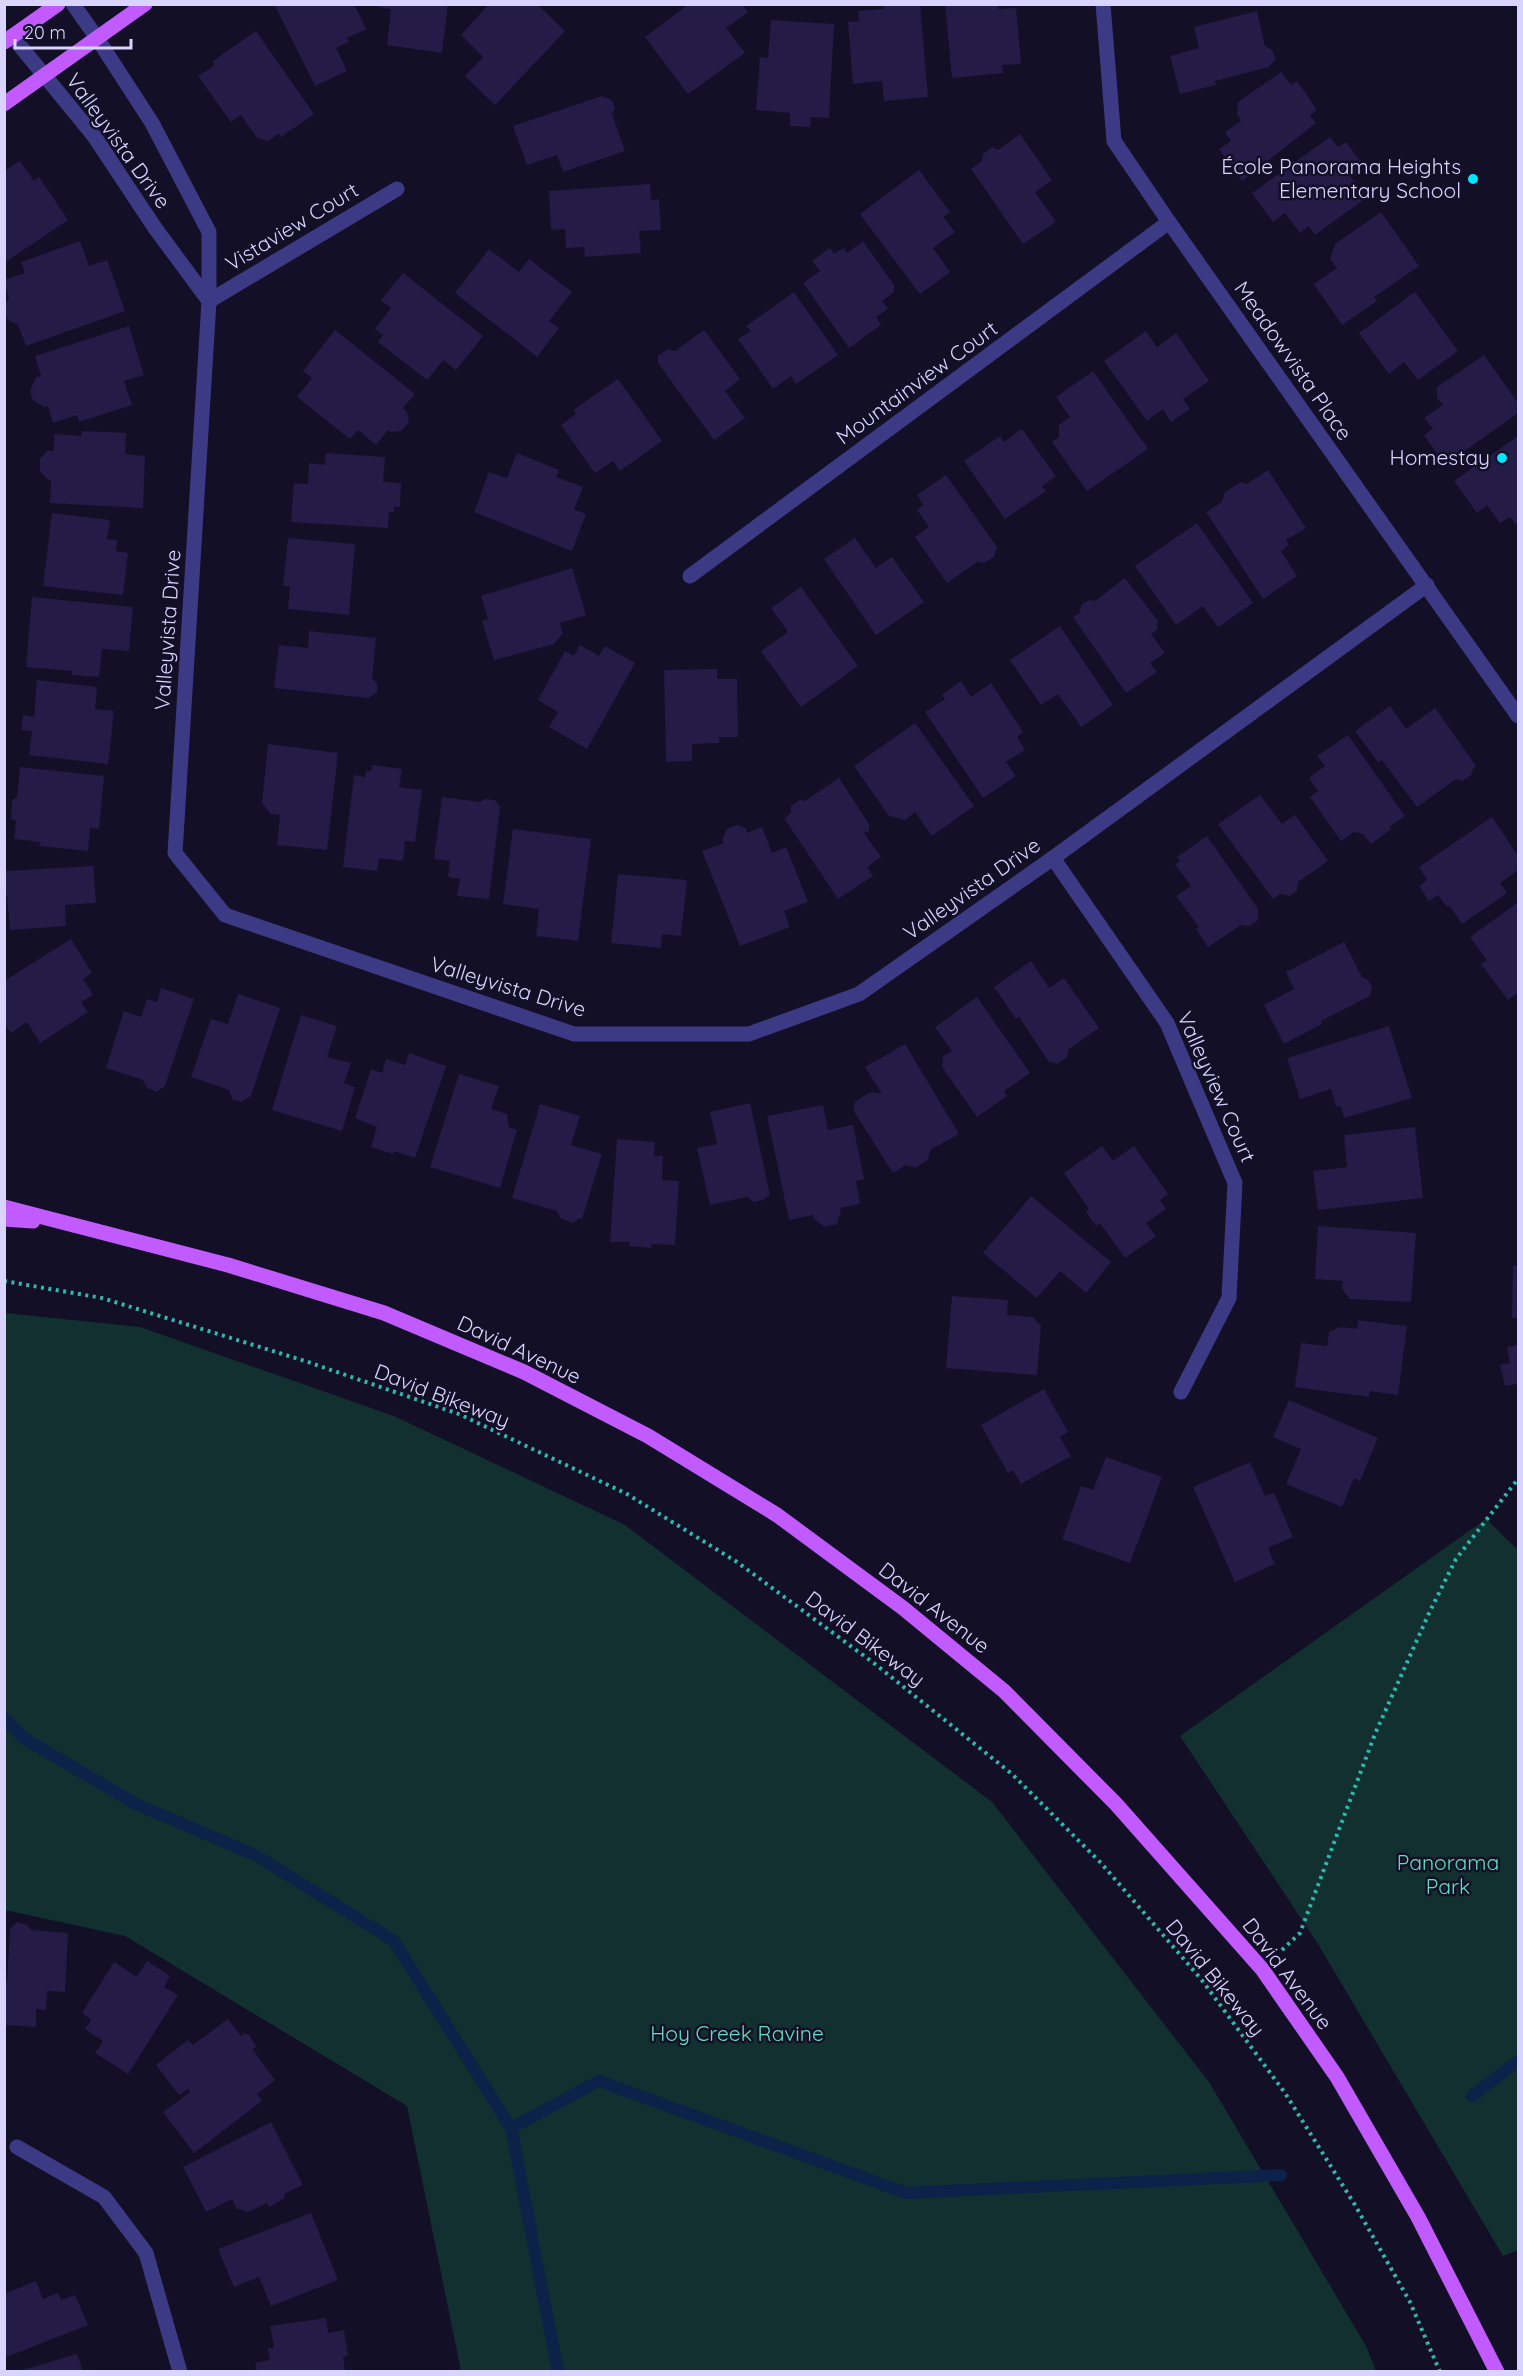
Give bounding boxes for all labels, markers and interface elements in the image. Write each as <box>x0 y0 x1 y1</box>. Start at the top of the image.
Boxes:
scale bar <box>15 12 130 50</box>
text: 20 m <box>24 21 66 44</box>
street label: Valleyvista Drive <box>61 68 177 213</box>
place label: École Panorama Heights Elementary School <box>1221 153 1461 203</box>
marker: École Panorama Heights Elementary School <box>1466 172 1480 186</box>
street label: Vistaview Court <box>220 176 363 276</box>
street label: Meadowvista Place <box>1229 276 1358 445</box>
street label: Mountainview Court <box>831 315 1002 449</box>
place label: Homestay <box>1390 444 1490 470</box>
marker: Homestay <box>1495 451 1509 465</box>
street label: Valleyvista Drive <box>148 549 186 711</box>
street label: Valleyvista Drive <box>898 831 1045 945</box>
street label: Valleyvista Drive <box>427 950 589 1022</box>
street label: Valleyview Court <box>1172 1007 1262 1166</box>
street label: David Avenue <box>453 1309 585 1389</box>
street label: David Bikeway <box>371 1357 514 1433</box>
street label: David Avenue <box>874 1556 995 1659</box>
street label: David Bikeway <box>801 1585 931 1692</box>
park label: Panorama Park <box>1397 1849 1499 1899</box>
street label: David Avenue <box>1237 1912 1338 2035</box>
street label: David Bikeway <box>1161 1914 1271 2041</box>
park label: Hoy Creek Ravine <box>650 2020 824 2046</box>

